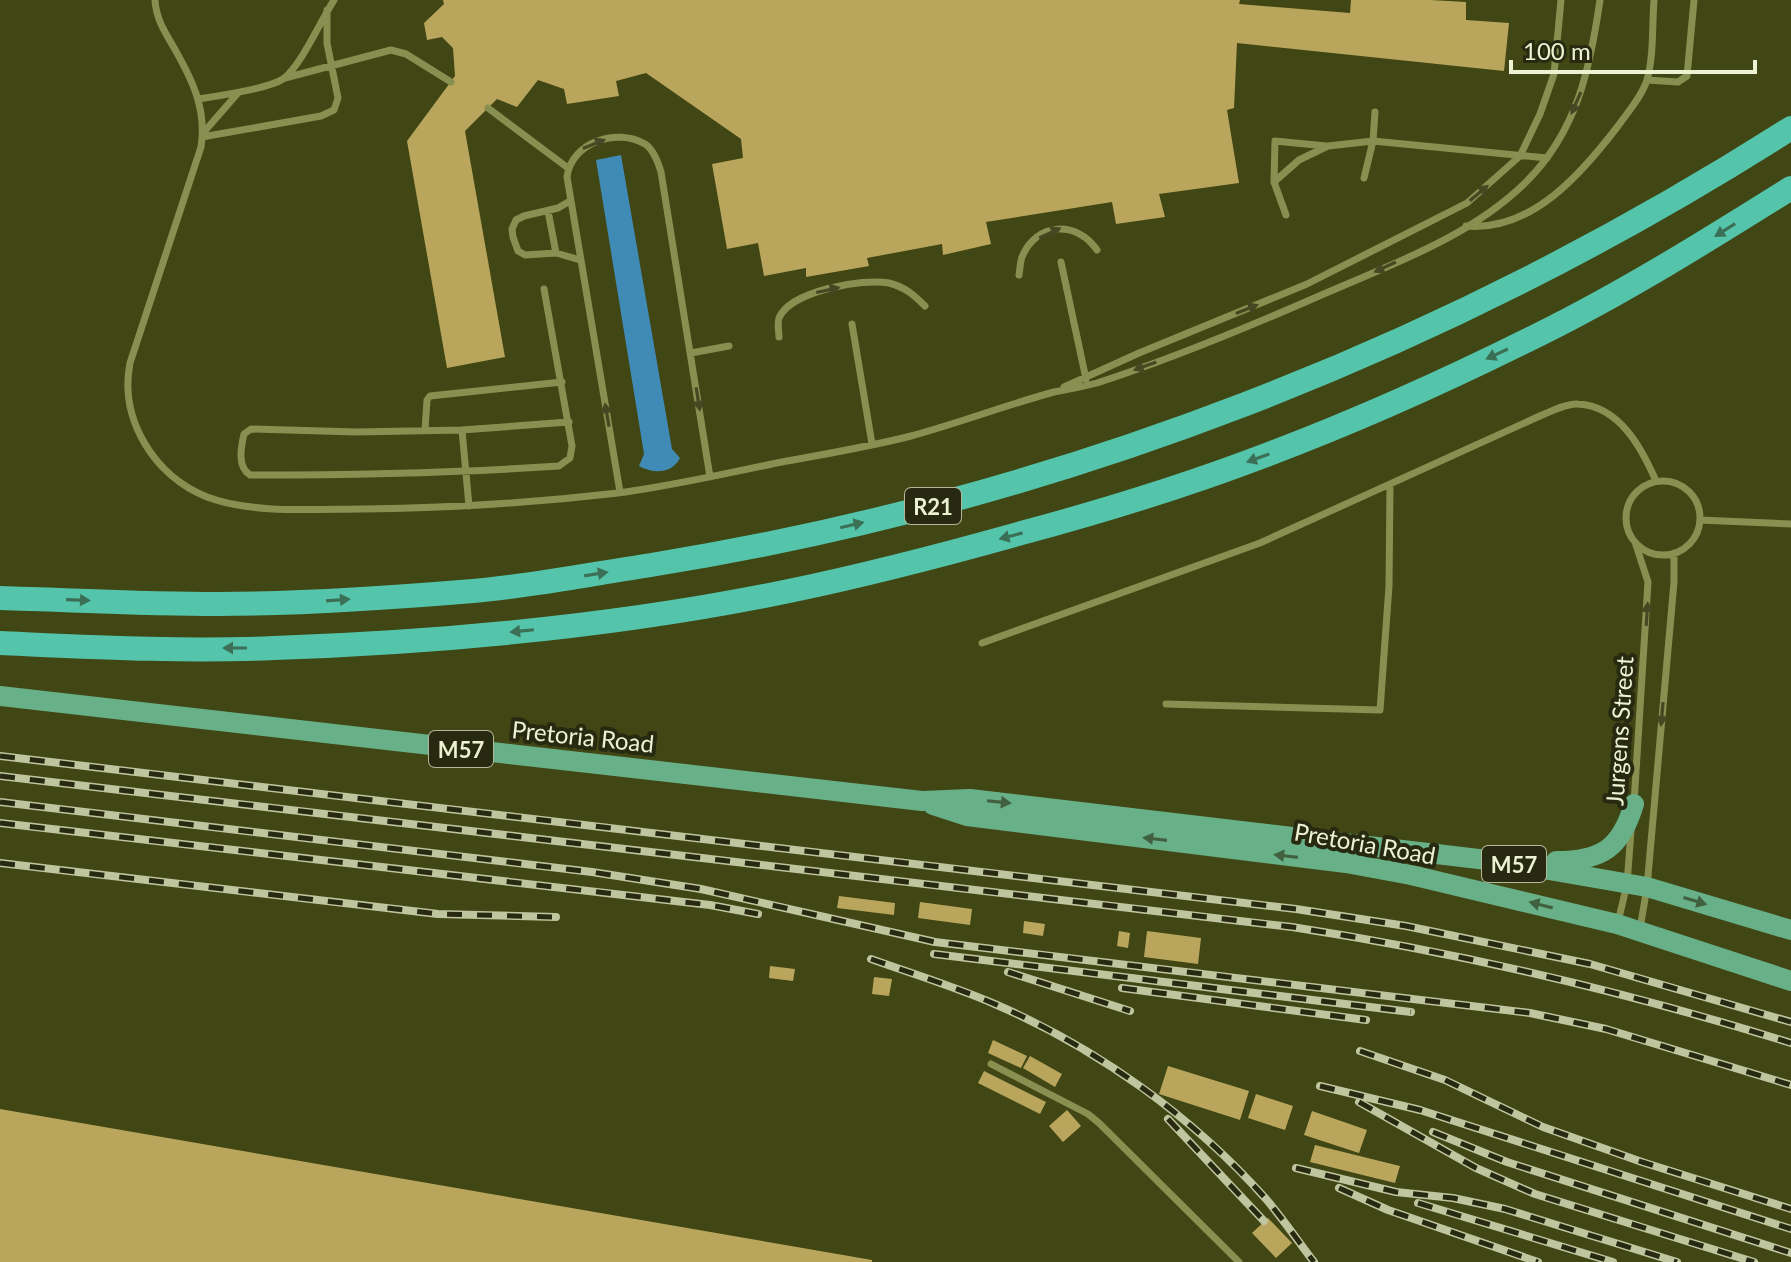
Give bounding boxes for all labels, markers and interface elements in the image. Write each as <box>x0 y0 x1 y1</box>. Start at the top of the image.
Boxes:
scale bar <box>1511 24 1755 74</box>
text: 100 m <box>1523 36 1591 65</box>
one-way arrow <box>1570 91 1583 114</box>
one-way arrow <box>582 137 606 150</box>
one-way arrow <box>1468 185 1488 202</box>
one-way arrow <box>1714 222 1736 236</box>
one-way arrow <box>1038 226 1061 239</box>
one-way arrow <box>1373 260 1397 274</box>
one-way arrow <box>816 283 841 296</box>
one-way arrow <box>1235 302 1259 315</box>
one-way arrow <box>1485 348 1509 361</box>
one-way arrow <box>1133 361 1157 373</box>
one-way arrow <box>692 387 705 412</box>
one-way arrow <box>600 403 612 428</box>
one-way arrow <box>1246 452 1270 465</box>
road number: R21 <box>905 488 961 524</box>
one-way arrow <box>839 519 864 531</box>
one-way arrow <box>998 530 1022 543</box>
one-way arrow <box>584 567 609 579</box>
one-way arrow <box>326 593 351 606</box>
one-way arrow <box>66 594 91 607</box>
one-way arrow <box>1640 601 1653 626</box>
one-way arrow <box>509 625 534 638</box>
one-way arrow <box>222 642 247 654</box>
street label: Jurgens Street <box>1599 655 1639 807</box>
one-way arrow <box>1656 702 1669 727</box>
street label: Pretoria Road <box>510 714 656 758</box>
road number: M57 <box>429 731 493 767</box>
one-way arrow <box>987 796 1012 809</box>
street label: Pretoria Road <box>1292 816 1438 870</box>
one-way arrow <box>1142 832 1167 845</box>
road number: M57 <box>1482 846 1546 882</box>
one-way arrow <box>1274 849 1299 862</box>
one-way arrow <box>1683 895 1707 908</box>
one-way arrow <box>1529 899 1554 911</box>

